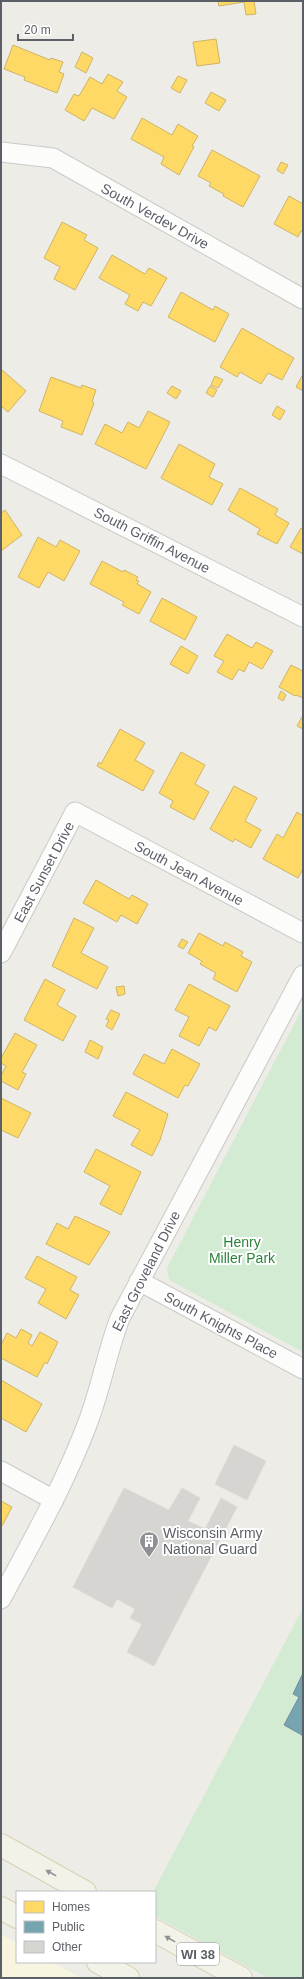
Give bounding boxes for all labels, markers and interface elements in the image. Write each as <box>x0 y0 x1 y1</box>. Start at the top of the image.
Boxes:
scale bar <box>18 16 73 42</box>
text: 20 m <box>24 23 51 37</box>
street label: South Verdev Drive <box>98 180 212 252</box>
street label: South Griffin Avenue <box>91 504 213 576</box>
street label: East Sunset Drive <box>11 819 77 925</box>
street label: South Jean Avenue <box>132 837 246 909</box>
street label: East Groveland Drive <box>109 1208 183 1334</box>
park label: Henry Miller Park <box>209 1234 276 1266</box>
street label: South Knights Place <box>162 1288 281 1362</box>
place label: Wisconsin Army National Guard <box>163 1525 263 1557</box>
building icon: Wisconsin Army National Guard <box>138 1530 160 1558</box>
one-way arrow <box>45 1870 57 1876</box>
legend <box>16 1891 156 1963</box>
text: Homes <box>52 1900 90 1914</box>
text: Public <box>52 1920 85 1934</box>
one-way arrow <box>164 1935 176 1942</box>
text: Other <box>52 1940 82 1954</box>
road number: WI 38 <box>177 1943 219 1965</box>

